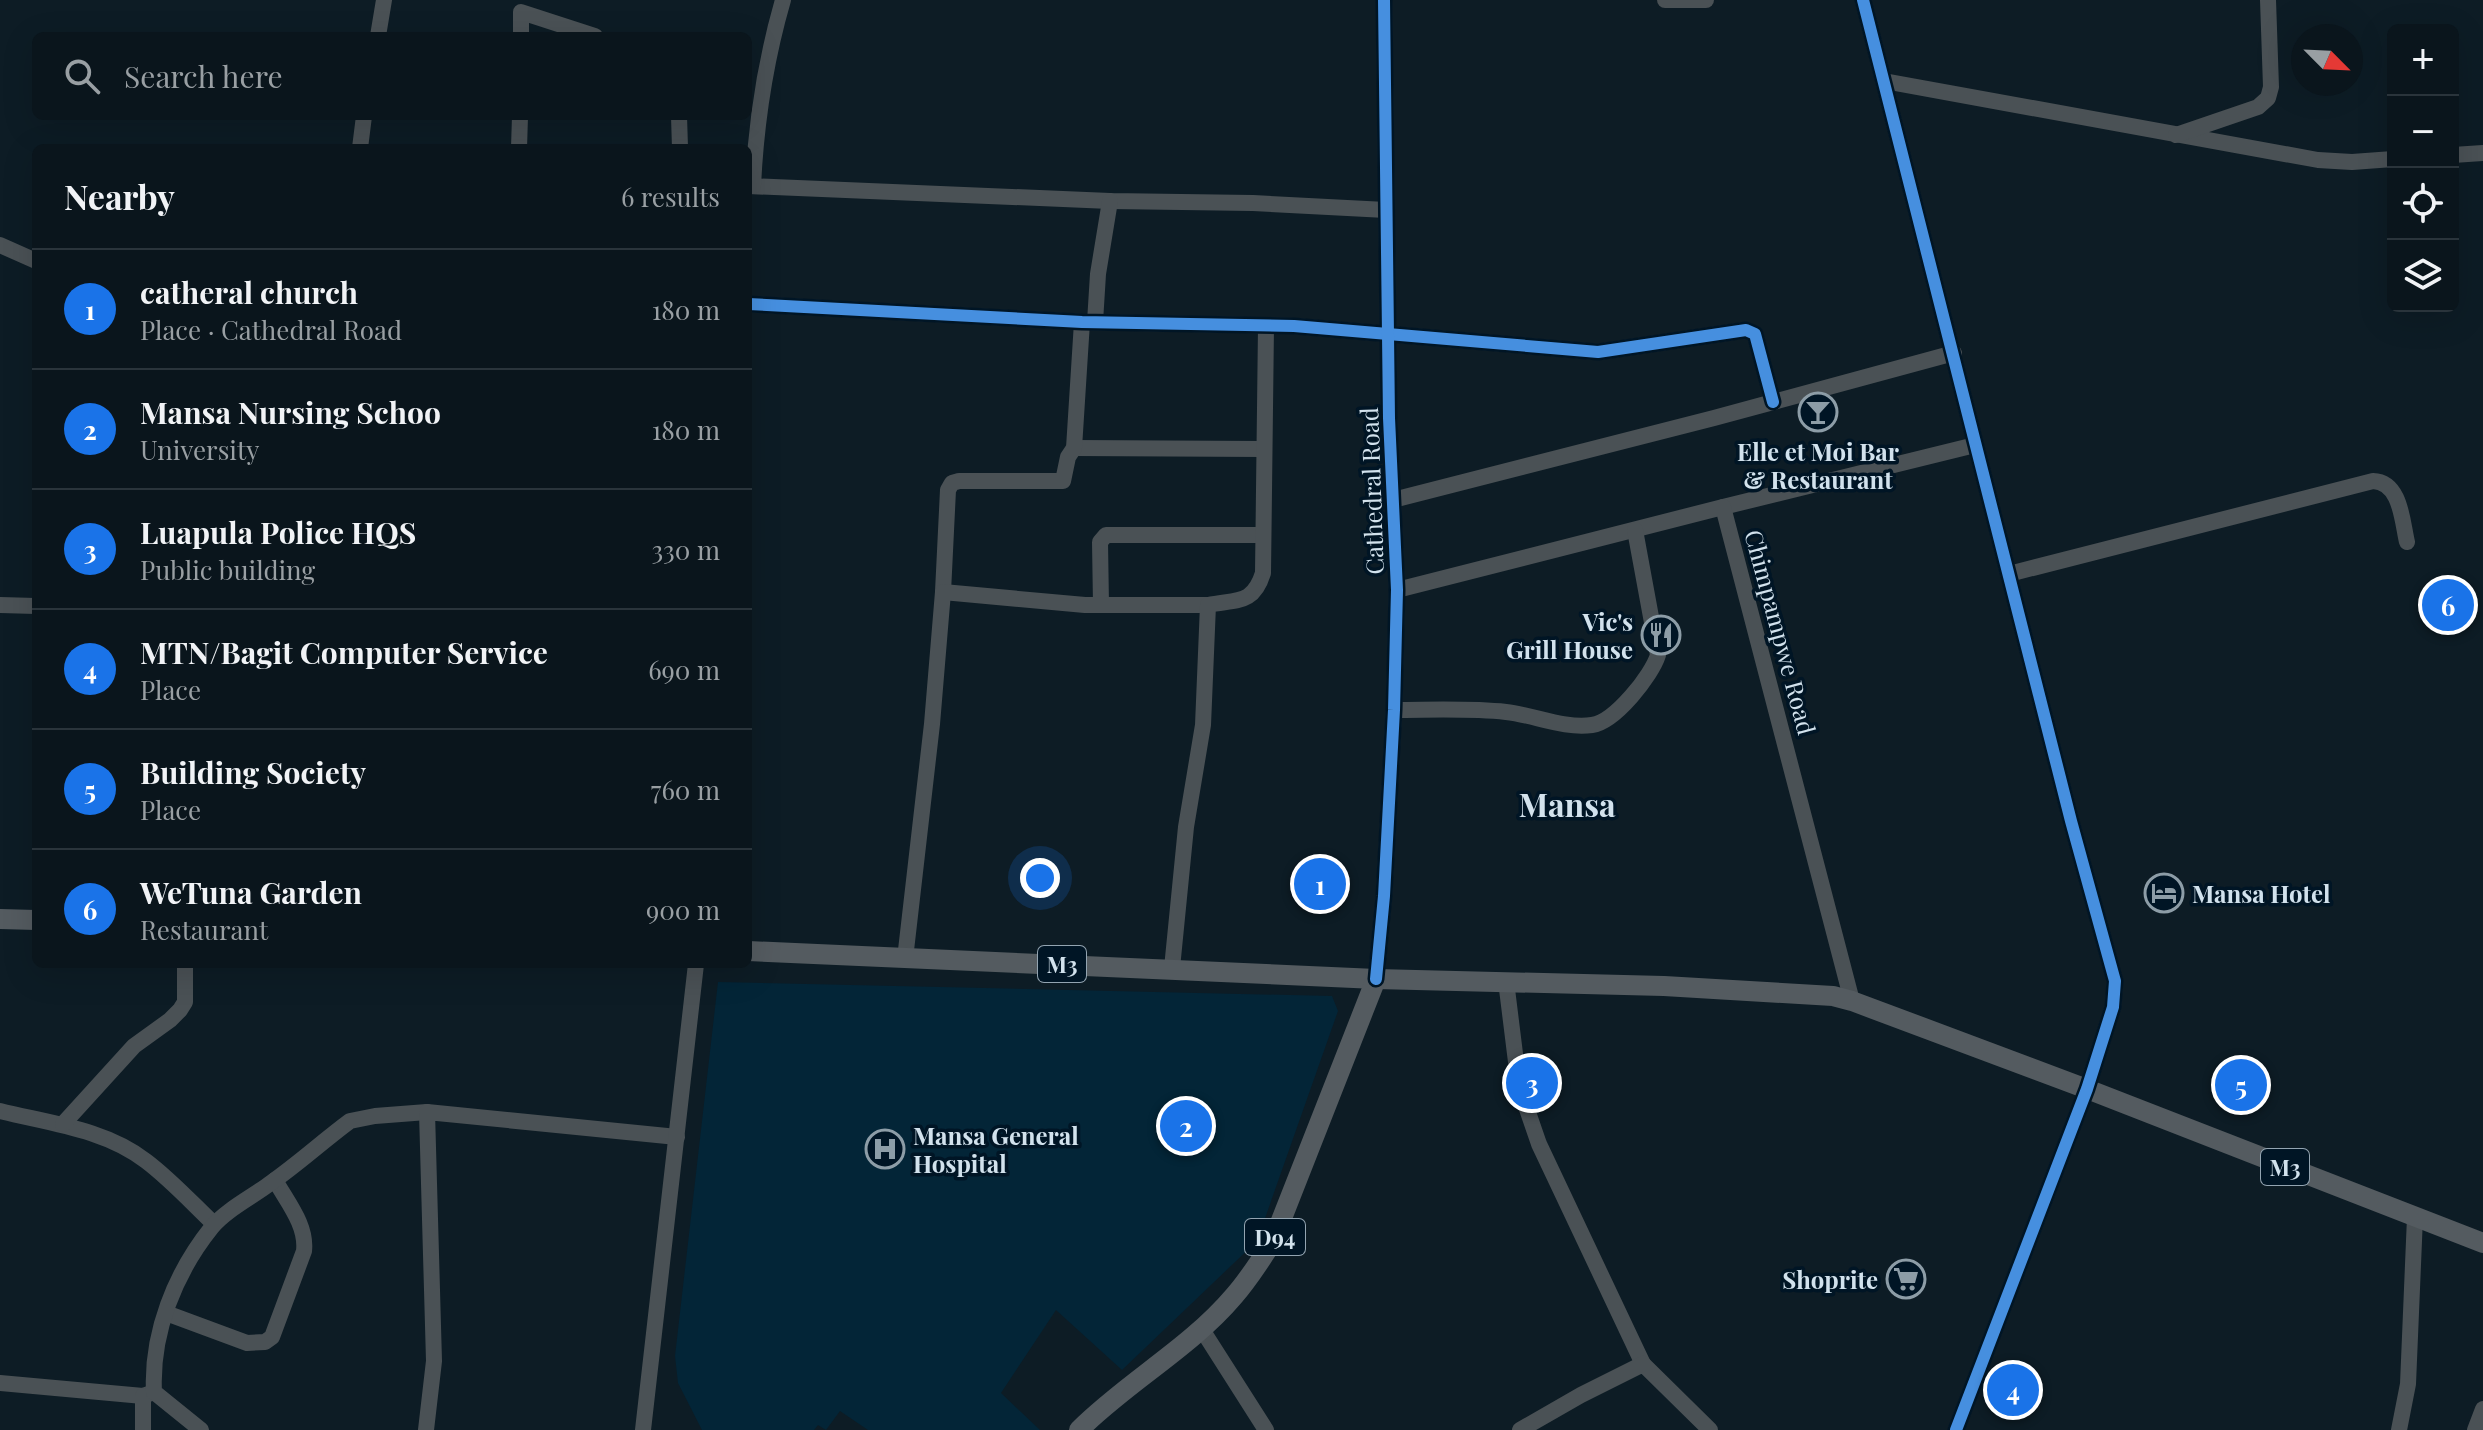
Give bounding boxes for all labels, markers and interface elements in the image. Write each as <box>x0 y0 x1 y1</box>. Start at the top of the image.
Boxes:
north arrow <box>2291 24 2363 96</box>
map controls <box>2387 24 2459 312</box>
button: + <box>2387 24 2459 96</box>
search box <box>32 32 752 120</box>
icon: search <box>60 54 104 98</box>
text: Search here <box>124 56 283 96</box>
button: − <box>2387 96 2459 168</box>
button: locate <box>2387 168 2459 240</box>
text: Nearby <box>64 173 175 219</box>
text: 6 results <box>621 179 720 214</box>
button: layers <box>2387 240 2459 312</box>
text: catheral church <box>140 272 358 312</box>
text: 1 <box>85 292 95 327</box>
text: 180 m <box>652 292 720 327</box>
text: Place · Cathedral Road <box>140 312 402 347</box>
bar icon: Elle et Moi Bar & Restaurant <box>1797 391 1839 433</box>
text: Mansa Nursing Schoo <box>140 392 441 432</box>
street label: Cathedral Road <box>1352 407 1390 575</box>
text: 2 <box>83 412 97 447</box>
text: 180 m <box>652 412 720 447</box>
text: University <box>140 432 259 467</box>
place label: Elle et Moi Bar & Restaurant <box>1737 435 1900 495</box>
text: Luapula Police HQS <box>140 512 416 552</box>
street label: Chimpampwe Road <box>1738 526 1824 738</box>
text: 3 <box>84 532 96 567</box>
text: 330 m <box>651 532 720 567</box>
text: Public building <box>140 552 315 587</box>
pin: 6 <box>2422 575 2474 635</box>
place label: Vic's Grill House <box>1506 605 1633 665</box>
restaurant icon: Vic's Grill House <box>1640 614 1682 656</box>
text: MTN/Bagit Computer Service <box>140 632 548 672</box>
text: 4 <box>83 652 97 687</box>
text: 690 m <box>648 652 720 687</box>
text: Place <box>140 672 201 707</box>
text: Building Society <box>140 752 366 792</box>
text: 5 <box>84 772 96 807</box>
text: 760 m <box>651 772 720 807</box>
district label: Mansa <box>1518 782 1616 825</box>
text: Place <box>140 792 201 827</box>
pin: 1 <box>1294 854 1346 914</box>
your location <box>1020 858 1060 898</box>
text: WeTuna Garden <box>140 872 362 912</box>
hotel icon: Mansa Hotel <box>2143 872 2185 914</box>
place label: Mansa Hotel <box>2192 877 2331 909</box>
text: 6 <box>83 892 97 927</box>
text: 900 m <box>646 892 720 927</box>
text: Restaurant <box>140 912 268 947</box>
road number: M3 <box>1038 946 1086 982</box>
pin: 3 <box>1506 1053 1558 1113</box>
pin: 5 <box>2215 1055 2267 1115</box>
pin: 2 <box>1160 1096 1212 1156</box>
place label: Mansa General Hospital <box>913 1119 1079 1179</box>
hospital icon: Mansa General Hospital <box>864 1128 906 1170</box>
road number: M3 <box>2261 1149 2309 1185</box>
road number: D94 <box>1245 1219 1305 1255</box>
supermarket icon: Shoprite <box>1885 1258 1927 1300</box>
place label: Shoprite <box>1782 1263 1878 1295</box>
pin: 4 <box>1987 1360 2039 1420</box>

